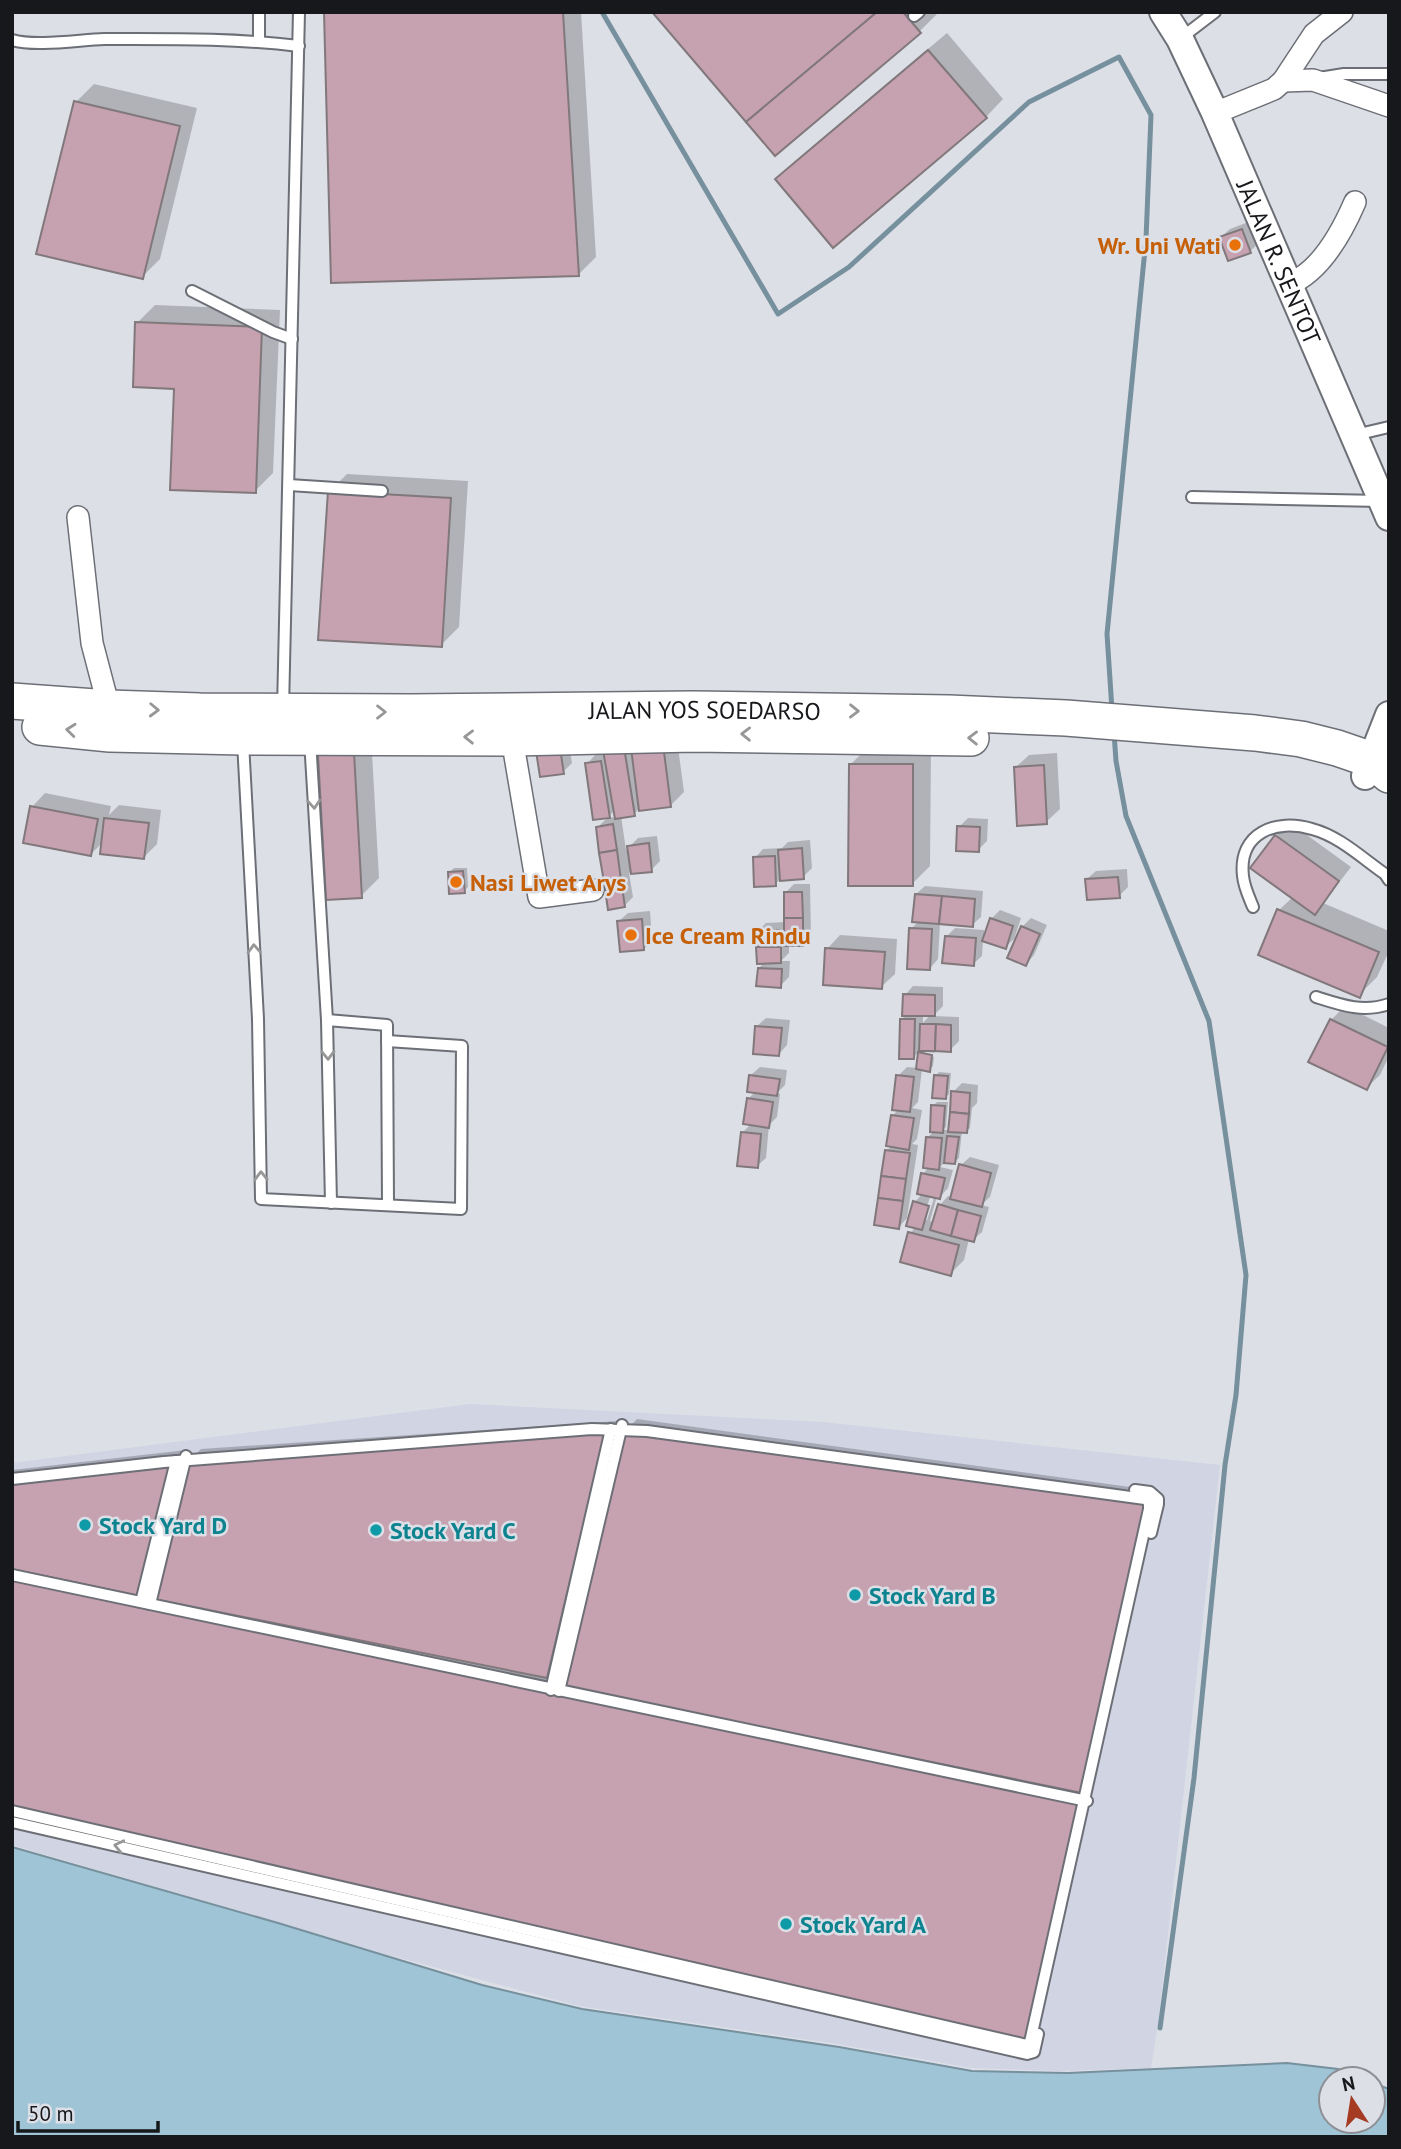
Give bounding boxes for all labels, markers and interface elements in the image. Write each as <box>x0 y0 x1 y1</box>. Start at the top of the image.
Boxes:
street label: JALAN R. SENTOT <box>1230 174 1328 349</box>
place label: Wr. Uni Wati <box>1098 230 1221 261</box>
marker: Wr. Uni Wati <box>1227 237 1243 253</box>
street label: JALAN YOS SOEDARSO <box>587 693 821 726</box>
one-way arrow <box>148 702 159 717</box>
one-way arrow <box>848 703 859 718</box>
one-way arrow <box>376 704 387 720</box>
one-way arrow <box>65 723 76 738</box>
one-way arrow <box>740 726 751 742</box>
one-way arrow <box>464 730 475 745</box>
one-way arrow <box>968 730 979 745</box>
one-way arrow <box>306 799 321 810</box>
place label: Nasi Liwet Arys <box>470 867 626 898</box>
marker: Nasi Liwet Arys <box>448 874 464 890</box>
place label: Ice Cream Rindu <box>645 920 811 951</box>
marker: Ice Cream Rindu <box>623 927 639 943</box>
one-way arrow <box>247 943 262 954</box>
one-way arrow <box>320 1051 336 1061</box>
one-way arrow <box>253 1170 268 1181</box>
place label: Stock Yard D <box>99 1510 227 1541</box>
place label: Stock Yard C <box>390 1515 516 1546</box>
marker: Stock Yard D <box>77 1517 93 1533</box>
marker: Stock Yard C <box>368 1522 384 1538</box>
place label: Stock Yard B <box>869 1580 996 1611</box>
marker: Stock Yard B <box>847 1587 863 1603</box>
one-way arrow <box>113 1840 125 1854</box>
place label: Stock Yard A <box>800 1909 927 1940</box>
marker: Stock Yard A <box>778 1916 794 1932</box>
north arrow <box>1317 2065 1387 2135</box>
text: N <box>1340 2070 1357 2096</box>
scale bar <box>18 2090 158 2134</box>
text: 50 m <box>28 2100 74 2127</box>

